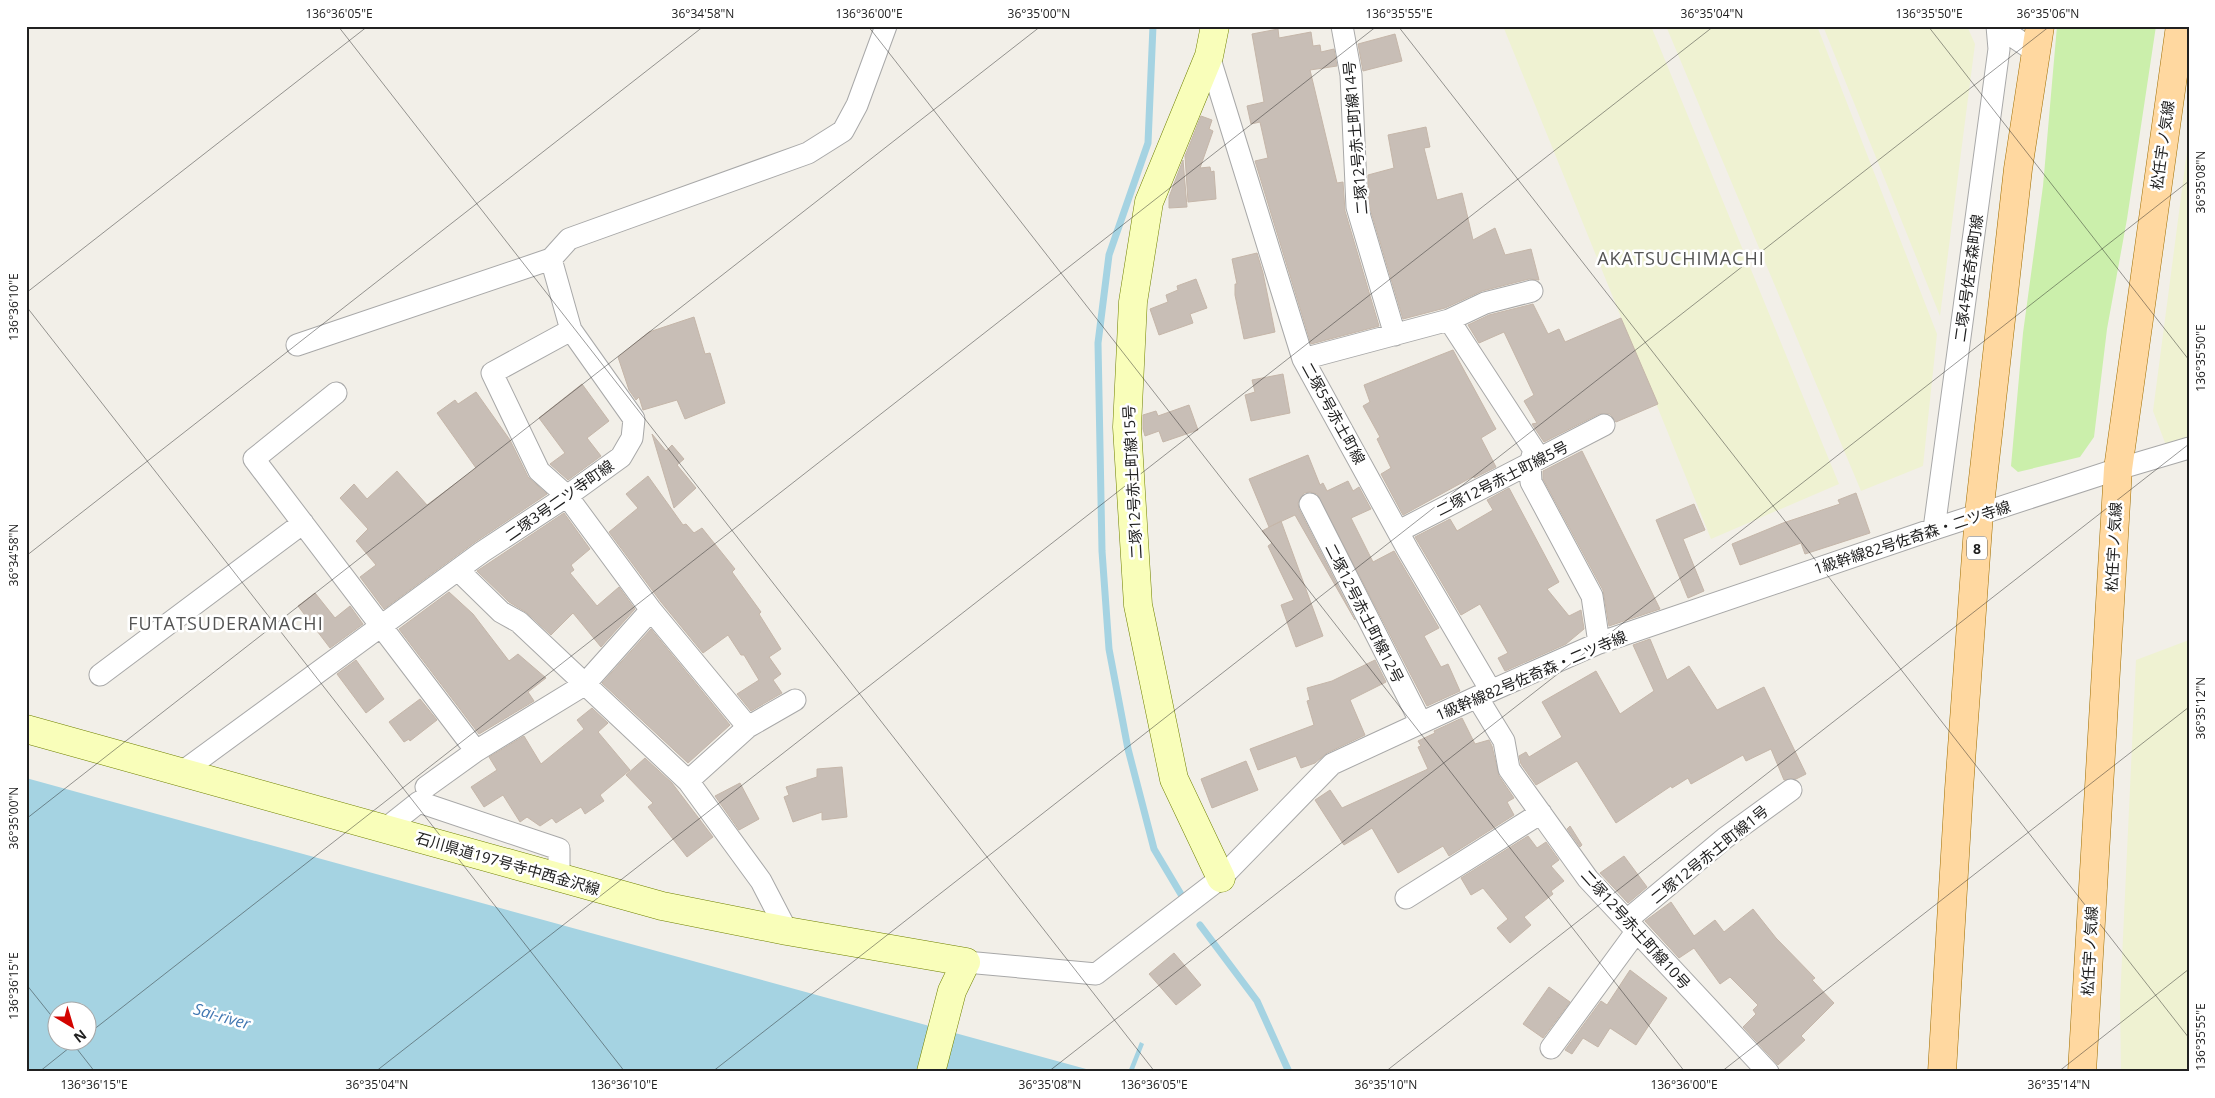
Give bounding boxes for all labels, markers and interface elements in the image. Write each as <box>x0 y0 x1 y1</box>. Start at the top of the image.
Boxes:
text: 136°36'05"E <box>305 5 373 22</box>
text: 36°34'58"N <box>672 5 734 22</box>
text: 136°36'00"E <box>835 5 903 22</box>
text: 36°35'00"N <box>1008 5 1070 22</box>
text: 136°35'55"E <box>1365 5 1433 22</box>
text: 36°35'04"N <box>1681 5 1743 22</box>
text: 136°35'50"E <box>1895 5 1963 22</box>
text: 36°35'06"N <box>2017 5 2079 22</box>
street label: 二塚12号赤土町線14号 <box>1338 60 1372 216</box>
street label: 松任宇ノ気線 <box>2146 99 2178 191</box>
text: 36°35'08"N <box>2192 151 2209 213</box>
street label: 二塚4号佐奇森町線 <box>1949 213 1987 343</box>
district label: AKATSUCHIMACHI <box>1597 246 1765 270</box>
text: 136°36'10"E <box>5 273 22 341</box>
text: 136°35'50"E <box>2192 324 2209 392</box>
street label: 二塚5号赤土町線 <box>1298 358 1370 468</box>
street label: 二塚12号赤土町線15号 <box>1118 404 1146 560</box>
street label: 二塚12号赤土町線5号 <box>1433 436 1571 520</box>
street label: 二塚3号二ツ寺町線 <box>501 455 617 545</box>
street label: 1級幹線82号佐奇森・二ツ寺線 <box>1811 497 2013 577</box>
street label: 松任宇ノ気線 <box>2101 502 2125 592</box>
text: 36°34'58"N <box>5 524 22 586</box>
road number: 8 <box>1967 536 1987 560</box>
street label: 二塚12号赤土町線12号 <box>1321 540 1409 686</box>
district label: FUTATSUDERAMACHI <box>128 611 324 635</box>
street label: 1級幹線82号佐奇森・二ツ寺線 <box>1432 626 1630 724</box>
text: 36°35'12"N <box>2192 677 2209 739</box>
text: 36°35'00"N <box>5 787 22 849</box>
street label: 二塚12号赤土町線1号 <box>1646 800 1772 908</box>
street label: 石川県道197号寺中西金沢線 <box>414 827 602 899</box>
street label: 二塚12号赤土町線10号 <box>1577 865 1695 993</box>
street label: 松任宇ノ気線 <box>2077 906 2101 996</box>
text: 136°36'15"E <box>5 952 22 1020</box>
water label: Sai-river <box>191 997 254 1035</box>
north arrow <box>48 1000 98 1050</box>
text: 136°35'55"E <box>2192 1003 2209 1071</box>
text: N <box>70 1026 91 1048</box>
text: 136°36'15"E <box>60 1076 128 1093</box>
text: 36°35'04"N <box>346 1076 408 1093</box>
text: 136°36'10"E <box>590 1076 658 1093</box>
text: 36°35'08"N <box>1019 1076 1081 1093</box>
text: 136°36'05"E <box>1120 1076 1188 1093</box>
text: 36°35'10"N <box>1355 1076 1417 1093</box>
text: 136°36'00"E <box>1650 1076 1718 1093</box>
text: 36°35'14"N <box>2028 1076 2090 1093</box>

